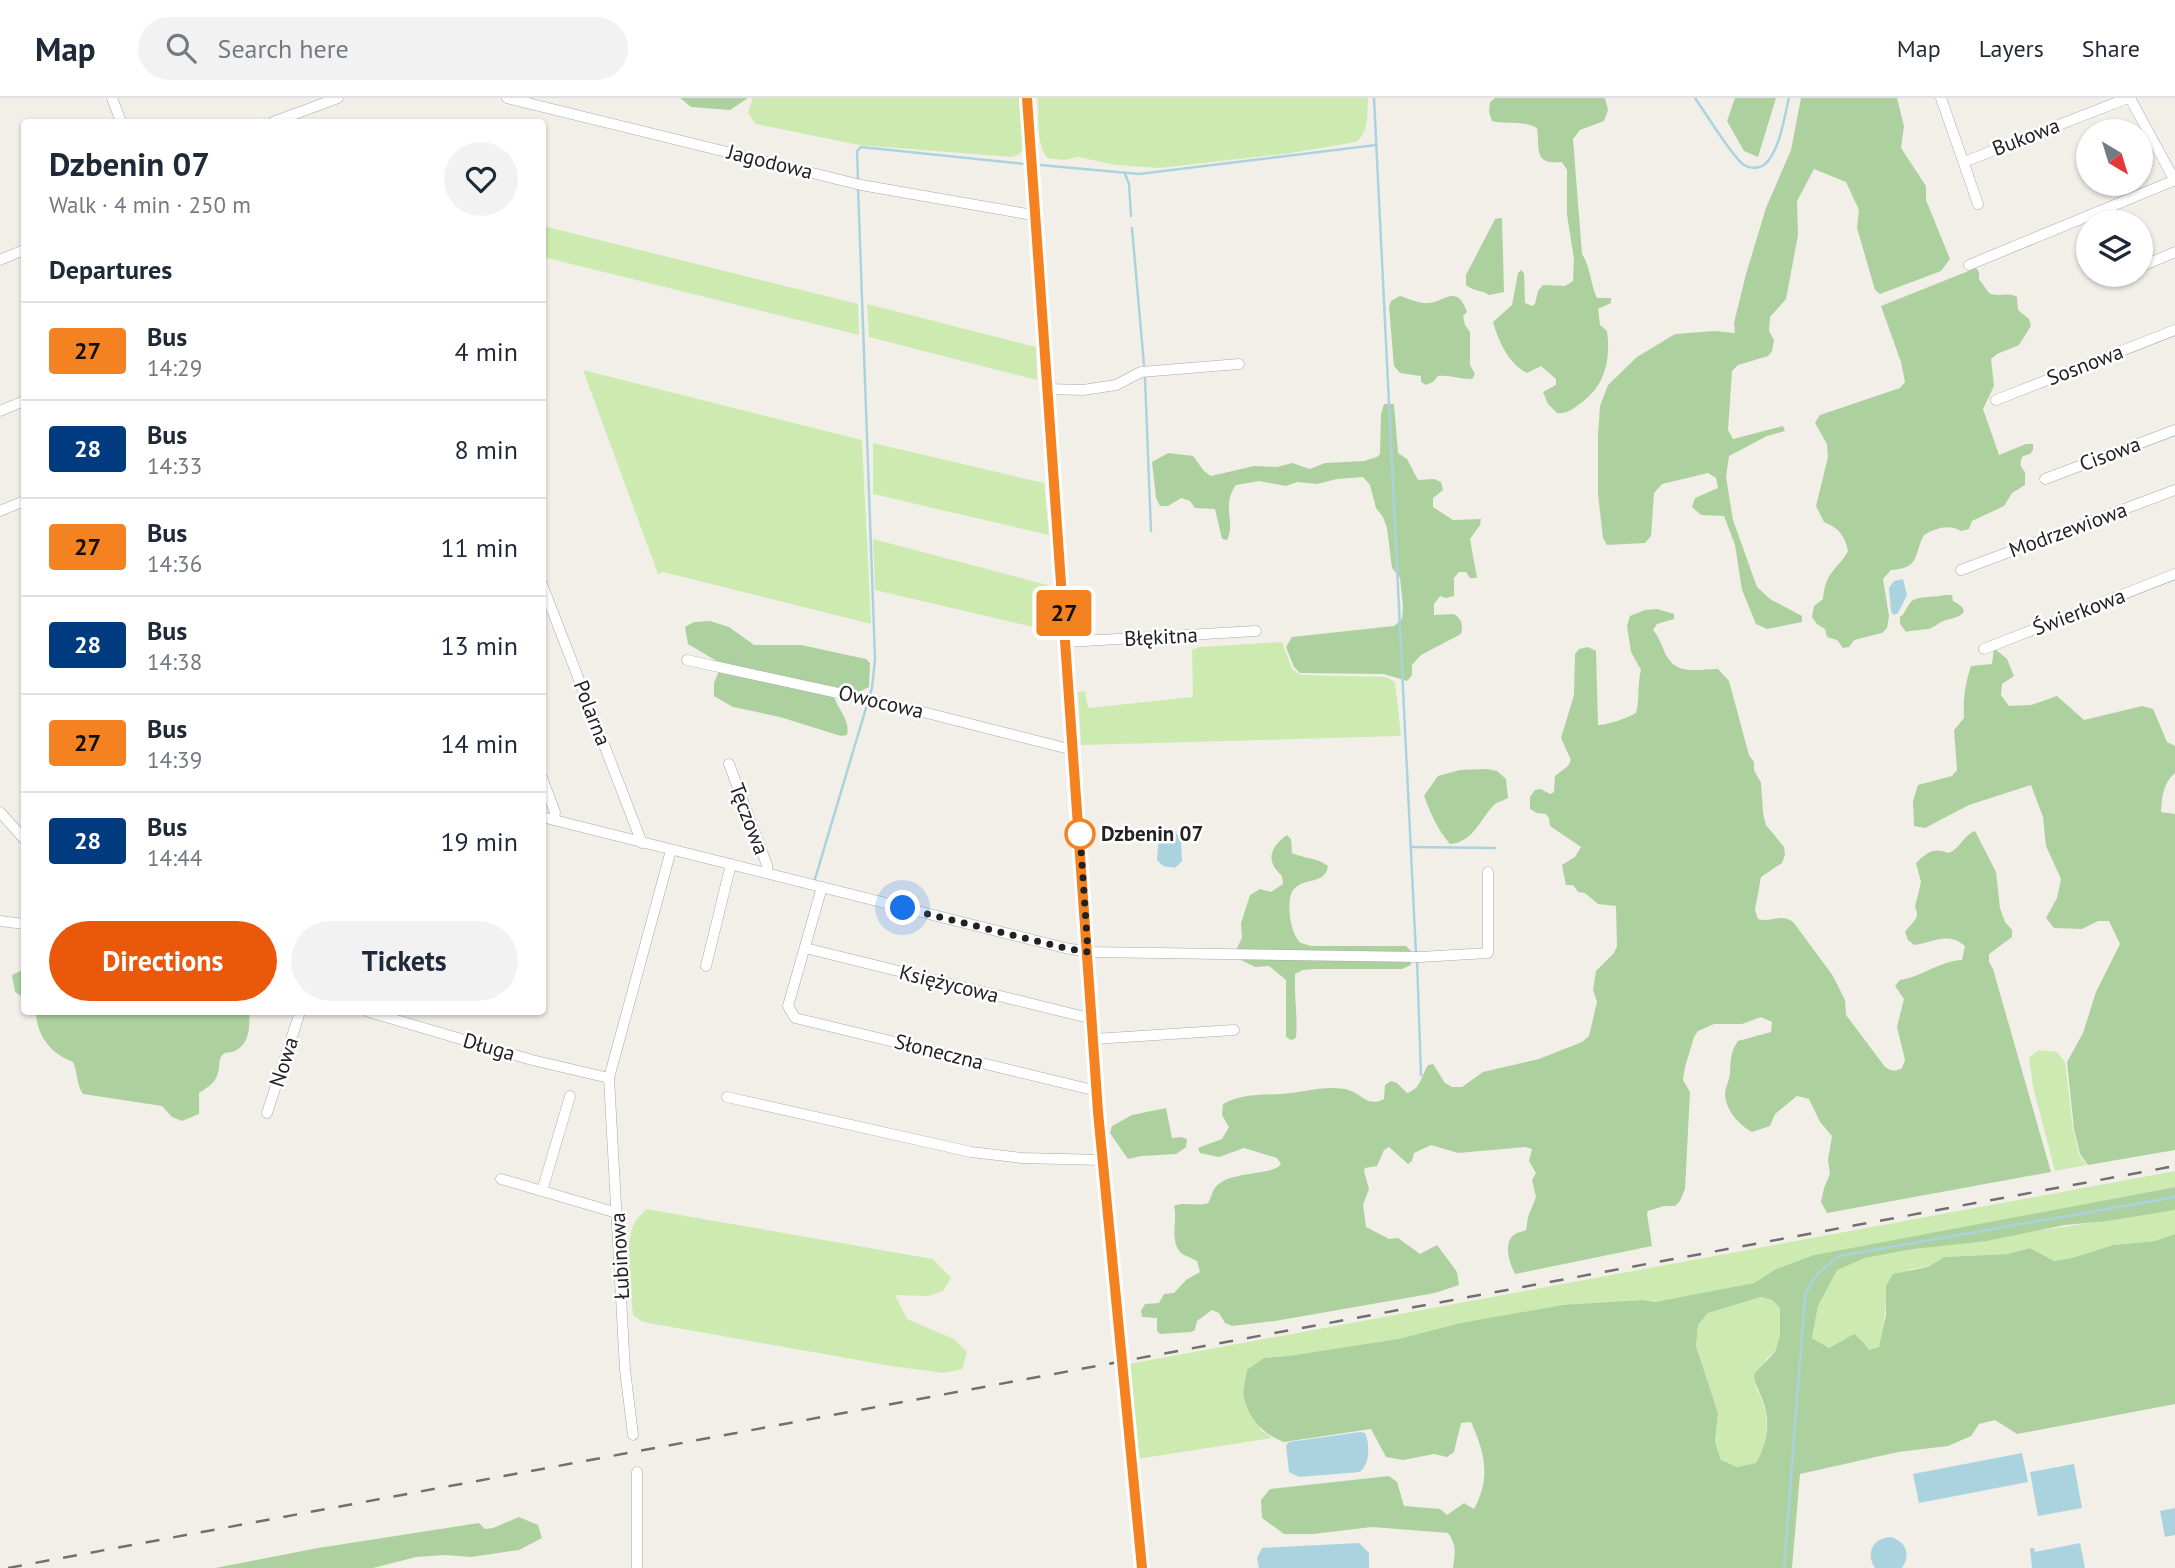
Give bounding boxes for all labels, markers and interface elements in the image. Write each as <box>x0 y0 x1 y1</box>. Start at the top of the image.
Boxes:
search box <box>138 17 628 80</box>
text: Map <box>35 27 96 70</box>
icon: search <box>162 29 200 67</box>
text: Search here <box>218 32 349 65</box>
text: Map <box>1897 33 1941 64</box>
text: Layers <box>1979 33 2044 64</box>
text: Share <box>2082 33 2140 64</box>
street label: Bukowa <box>1988 111 2063 162</box>
north arrow <box>2076 119 2152 196</box>
map controls <box>2076 119 2153 287</box>
street label: Jagodowa <box>724 138 816 185</box>
text: Dzbenin 07 <box>49 142 210 185</box>
button: heart <box>444 142 518 216</box>
text: Walk · 4 min · 250 m <box>49 190 251 219</box>
button: layers <box>2076 210 2153 287</box>
text: Departures <box>49 253 172 286</box>
text: Bus <box>147 320 187 353</box>
text: 27 <box>74 335 101 366</box>
text: 4 min <box>455 335 518 368</box>
street label: Sosnowa <box>2043 338 2127 391</box>
text: 14:29 <box>147 353 202 382</box>
text: Bus <box>147 418 187 451</box>
street label: Cisowa <box>2075 430 2144 477</box>
text: 28 <box>74 433 101 464</box>
text: 8 min <box>455 433 518 466</box>
text: 14:33 <box>147 451 202 480</box>
street label: Modrzewiowa <box>2005 496 2131 563</box>
text: Bus <box>147 516 187 549</box>
text: 27 <box>74 531 101 562</box>
text: 11 min <box>440 531 518 564</box>
text: 14:36 <box>147 549 202 578</box>
street label: Świerkowa <box>2029 582 2129 641</box>
line badge: 27 <box>1032 590 1096 636</box>
text: 27 <box>1050 597 1078 628</box>
text: Bus <box>147 614 187 647</box>
street label: Błękitna <box>1123 621 1199 652</box>
text: 28 <box>74 629 101 660</box>
text: 13 min <box>440 629 518 662</box>
text: 14:38 <box>147 647 202 676</box>
street label: Polarna <box>568 676 617 749</box>
street label: Owocowa <box>836 679 926 724</box>
text: Bus <box>147 712 187 745</box>
text: 27 <box>74 727 101 758</box>
text: 14 min <box>440 727 518 760</box>
text: 14:39 <box>147 745 202 774</box>
street label: Tęczowa <box>724 779 775 858</box>
text: Bus <box>147 810 187 843</box>
marker: Dzbenin 07 <box>1065 819 1095 849</box>
place label: Dzbenin 07 <box>1101 820 1203 847</box>
text: 28 <box>74 825 101 856</box>
text: 19 min <box>440 825 518 858</box>
text: 14:44 <box>147 843 202 872</box>
your location <box>885 890 920 925</box>
button: Directions <box>49 921 277 1001</box>
button: Tickets <box>291 921 518 1001</box>
street label: Księżycowa <box>896 958 1002 1009</box>
street label: Długa <box>460 1026 518 1067</box>
street label: Słoneczna <box>892 1027 986 1076</box>
street label: Nowa <box>263 1033 304 1090</box>
street label: Łubinowa <box>604 1212 635 1300</box>

